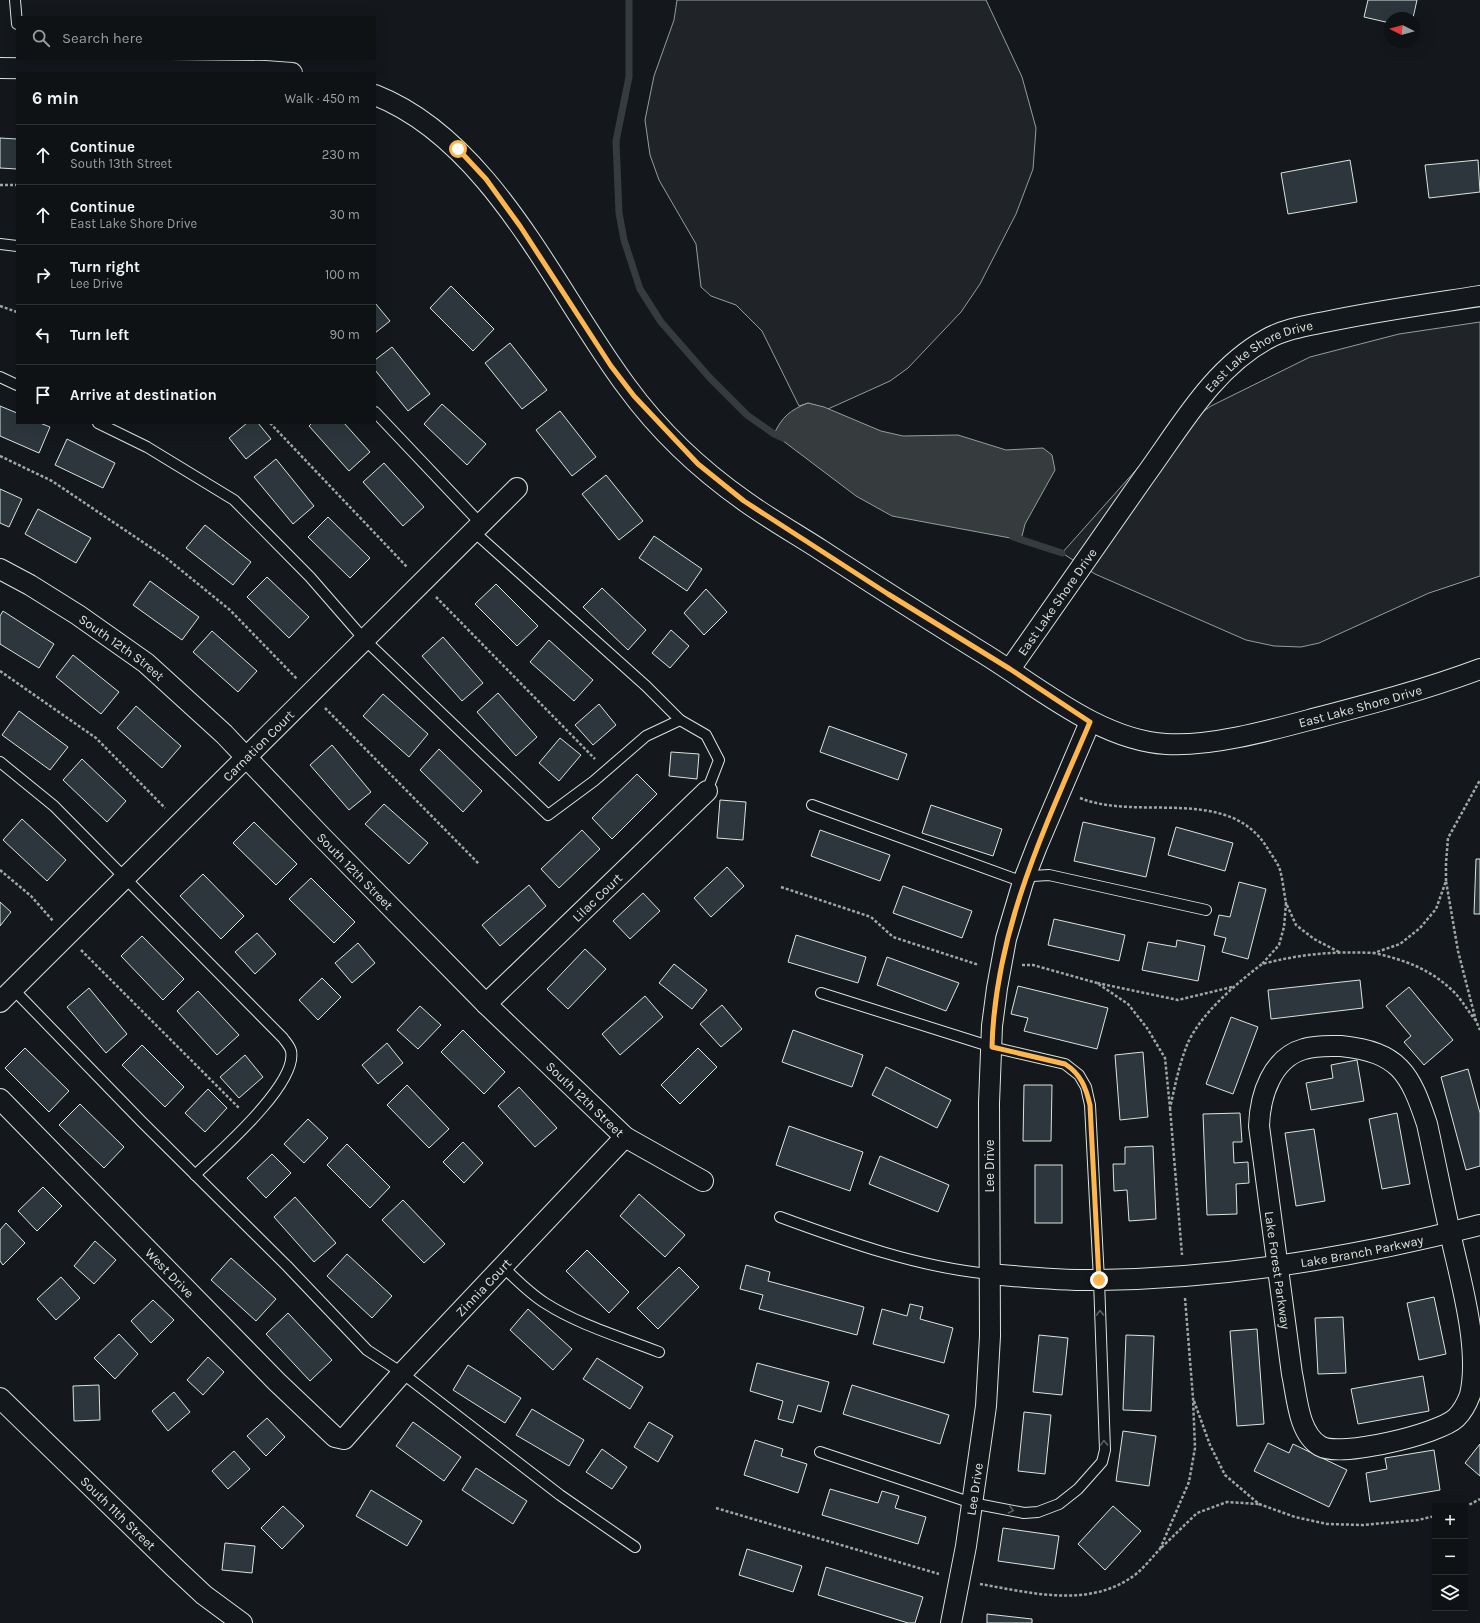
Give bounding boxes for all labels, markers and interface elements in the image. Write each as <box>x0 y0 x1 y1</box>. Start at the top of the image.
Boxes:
north arrow <box>1384 12 1420 48</box>
search box <box>16 16 376 60</box>
icon: search <box>30 27 52 49</box>
text: Search here <box>62 29 143 47</box>
text: 6 min <box>32 88 79 108</box>
text: Walk · 450 m <box>285 91 360 106</box>
text: Continue <box>70 138 135 156</box>
route start <box>449 140 467 158</box>
icon: ahead <box>32 144 54 166</box>
text: 230 m <box>322 147 360 162</box>
text: South 13th Street <box>70 156 172 171</box>
text: Continue <box>70 198 135 216</box>
icon: ahead <box>32 204 54 226</box>
text: 30 m <box>329 207 360 222</box>
text: East Lake Shore Drive <box>70 216 197 231</box>
text: Turn right <box>70 258 140 276</box>
icon: right <box>32 264 54 286</box>
text: 100 m <box>325 267 360 282</box>
text: Lee Drive <box>70 276 123 291</box>
street label: East Lake Shore Drive <box>1202 318 1314 396</box>
icon: left <box>32 324 54 346</box>
text: Turn left <box>70 326 129 344</box>
text: 90 m <box>329 327 360 342</box>
icon: arrive <box>32 384 54 406</box>
text: Arrive at destination <box>70 386 217 404</box>
street label: East Lake Shore Drive <box>1015 545 1100 659</box>
street label: South 12th Street <box>76 611 167 684</box>
street label: East Lake Shore Drive <box>1297 682 1424 730</box>
street label: Carnation Court <box>220 707 297 784</box>
street label: South 12th Street <box>314 830 396 913</box>
street label: Lilac Court <box>569 870 625 925</box>
street label: South 12th Street <box>543 1059 627 1140</box>
street label: Lee Drive <box>982 1139 997 1192</box>
street label: Lake Forest Parkway <box>1262 1210 1293 1330</box>
street label: Lake Branch Parkway <box>1299 1232 1425 1270</box>
street label: West Drive <box>142 1245 197 1301</box>
street label: Zinnia Court <box>453 1255 514 1320</box>
route end <box>1090 1271 1108 1289</box>
one-way arrow <box>1096 1310 1104 1316</box>
one-way arrow <box>1100 1440 1109 1446</box>
street label: Lee Drive <box>963 1462 986 1516</box>
street label: South 11th Street <box>77 1474 159 1553</box>
map controls <box>1432 1503 1468 1611</box>
button: + <box>1432 1503 1468 1539</box>
one-way arrow <box>1007 1506 1014 1514</box>
button: − <box>1432 1539 1468 1575</box>
button: layers <box>1432 1575 1468 1611</box>

